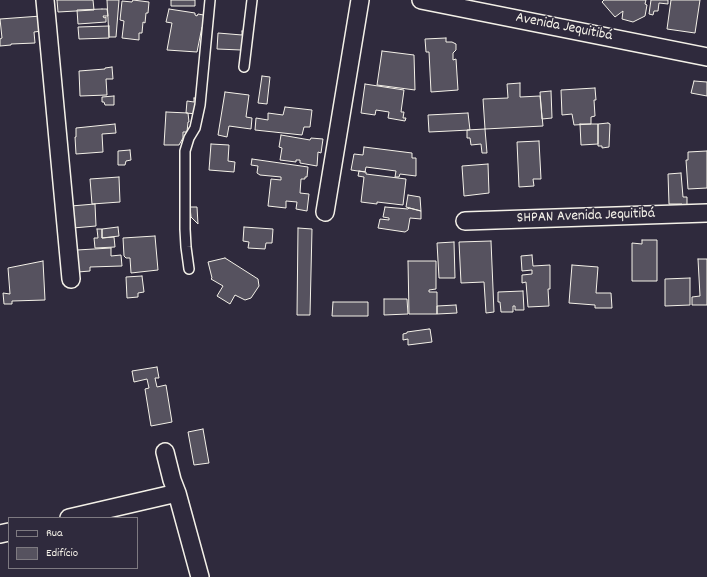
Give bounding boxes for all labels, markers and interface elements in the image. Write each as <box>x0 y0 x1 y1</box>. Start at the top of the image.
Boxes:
street label: Avenida Jequitibá <box>514 10 614 46</box>
street label: SHPAN Avenida Jequitibá <box>516 206 656 228</box>
legend <box>8 517 138 569</box>
text: Rua <box>46 525 63 542</box>
text: Edifício <box>46 545 78 562</box>

